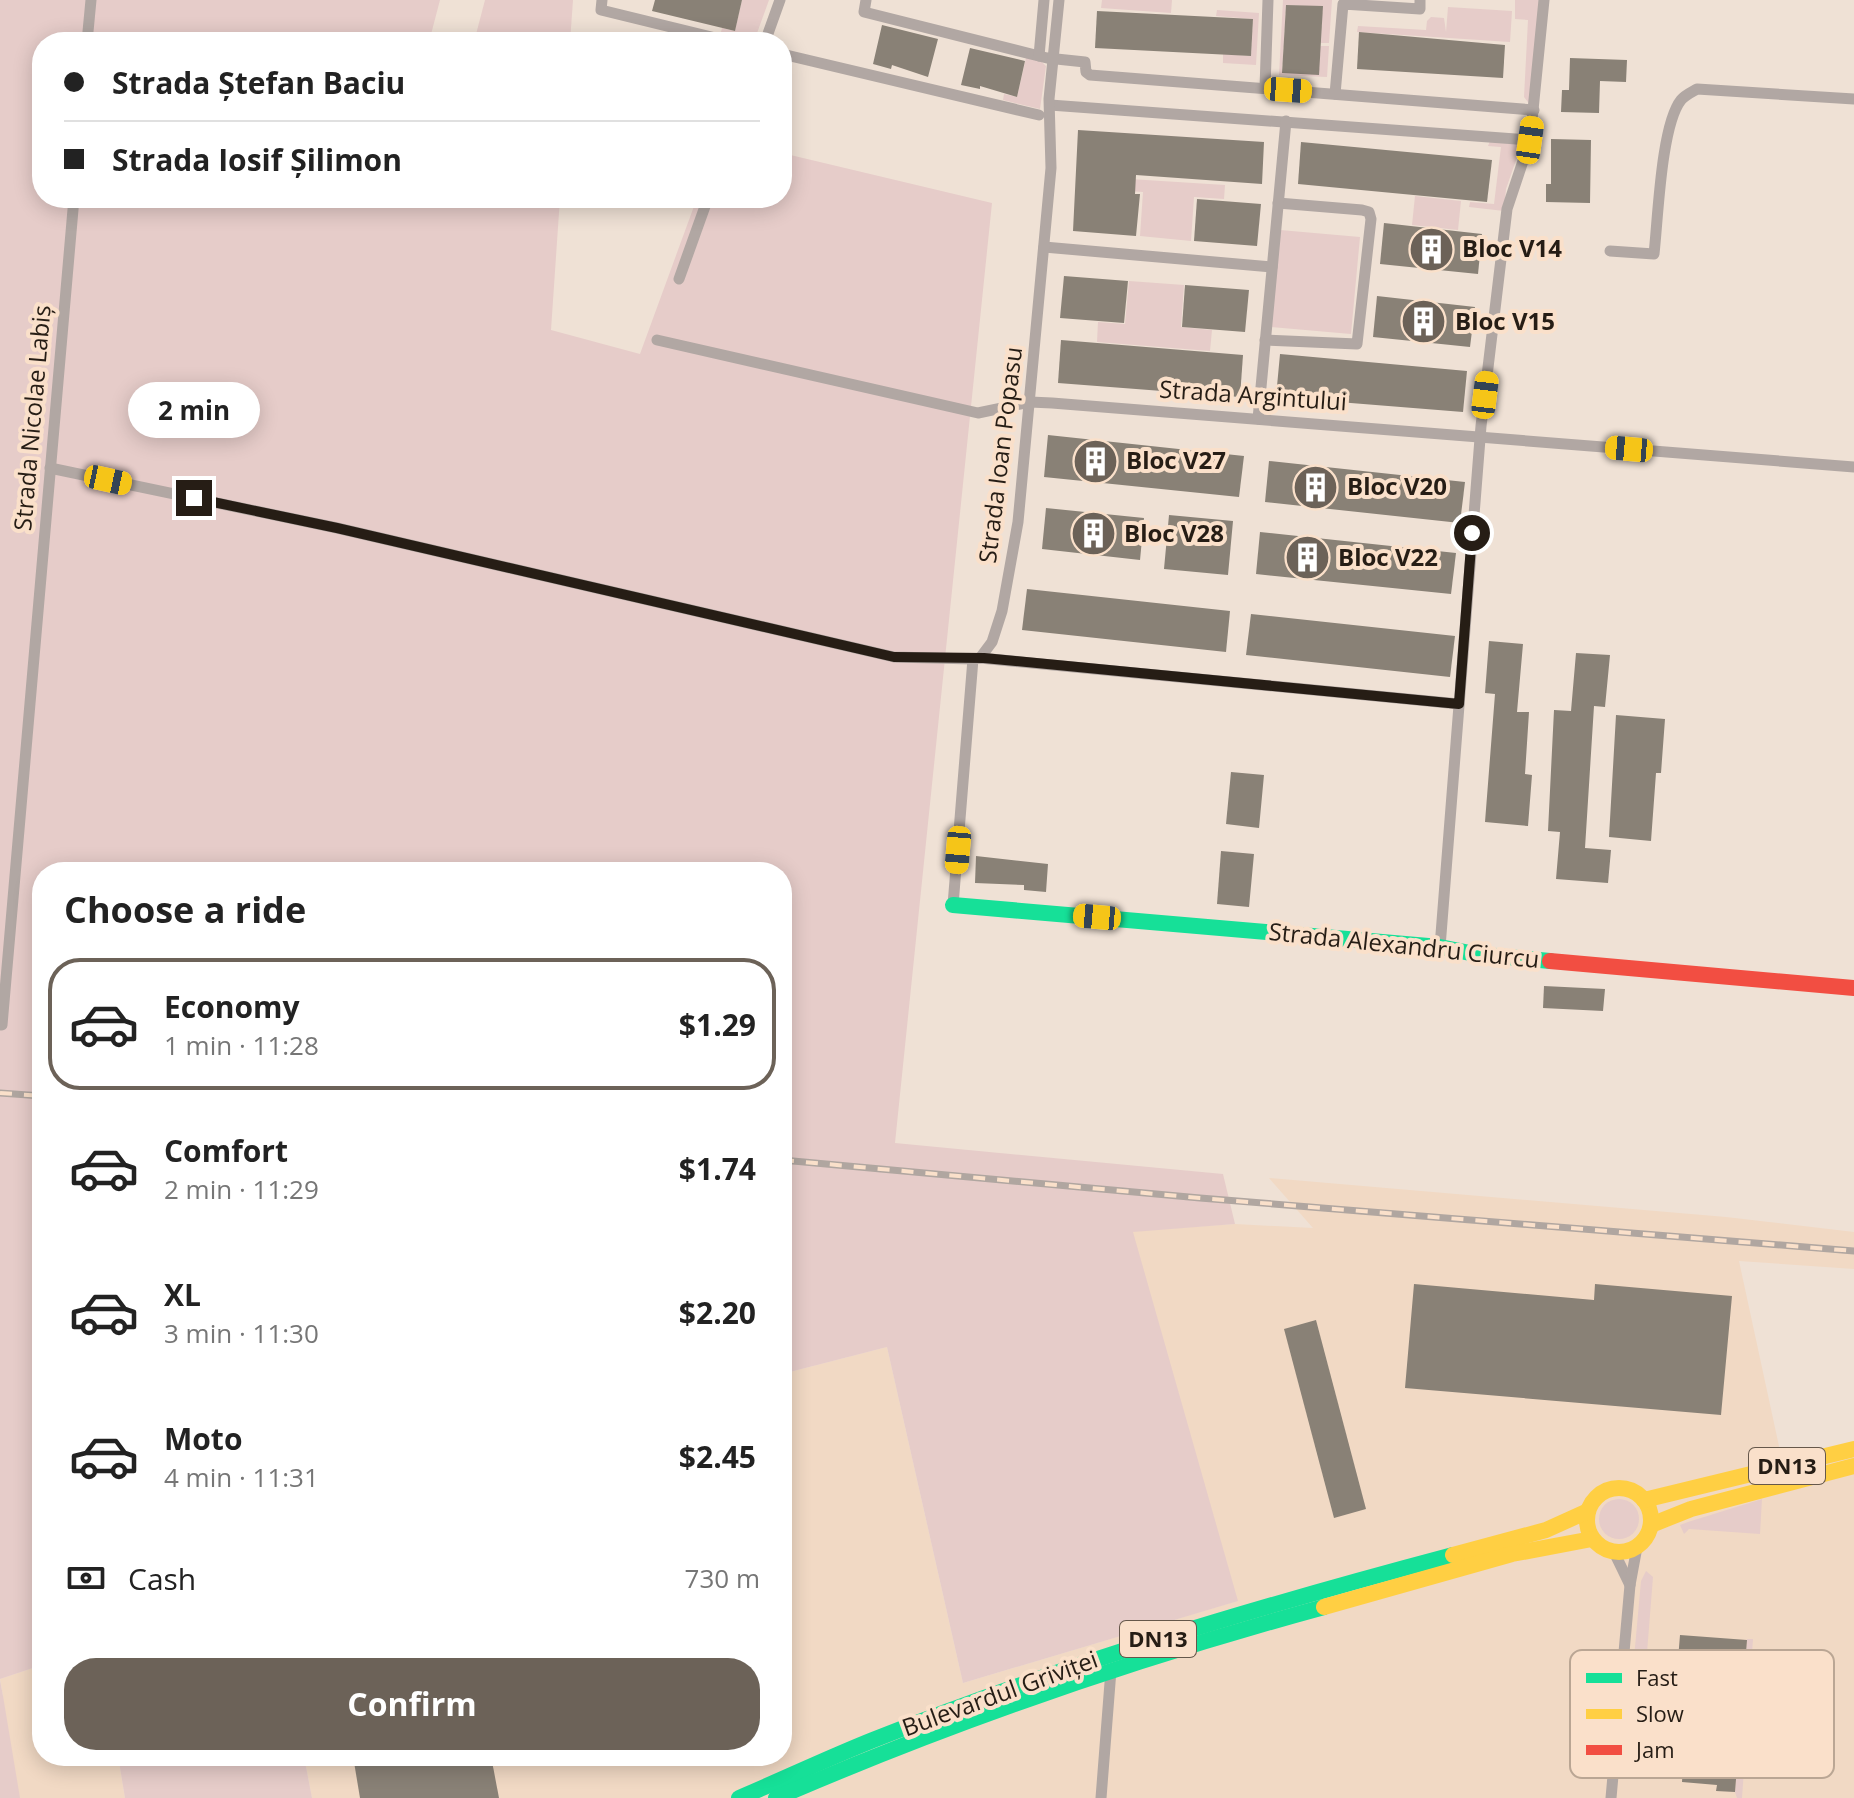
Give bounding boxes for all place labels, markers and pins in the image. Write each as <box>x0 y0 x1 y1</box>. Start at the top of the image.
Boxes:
building icon: Bloc V14 <box>1407 225 1455 273</box>
place label: Bloc V14 <box>1462 231 1562 264</box>
building icon: Bloc V15 <box>1400 298 1448 346</box>
place label: Bloc V15 <box>1455 304 1555 337</box>
building icon: Bloc V27 <box>1071 437 1119 485</box>
place label: Bloc V27 <box>1126 443 1226 476</box>
building icon: Bloc V20 <box>1292 463 1340 511</box>
place label: Bloc V20 <box>1347 469 1447 502</box>
building icon: Bloc V28 <box>1069 510 1117 558</box>
place label: Bloc V28 <box>1124 516 1224 549</box>
building icon: Bloc V22 <box>1283 534 1331 582</box>
place label: Bloc V22 <box>1338 540 1438 573</box>

